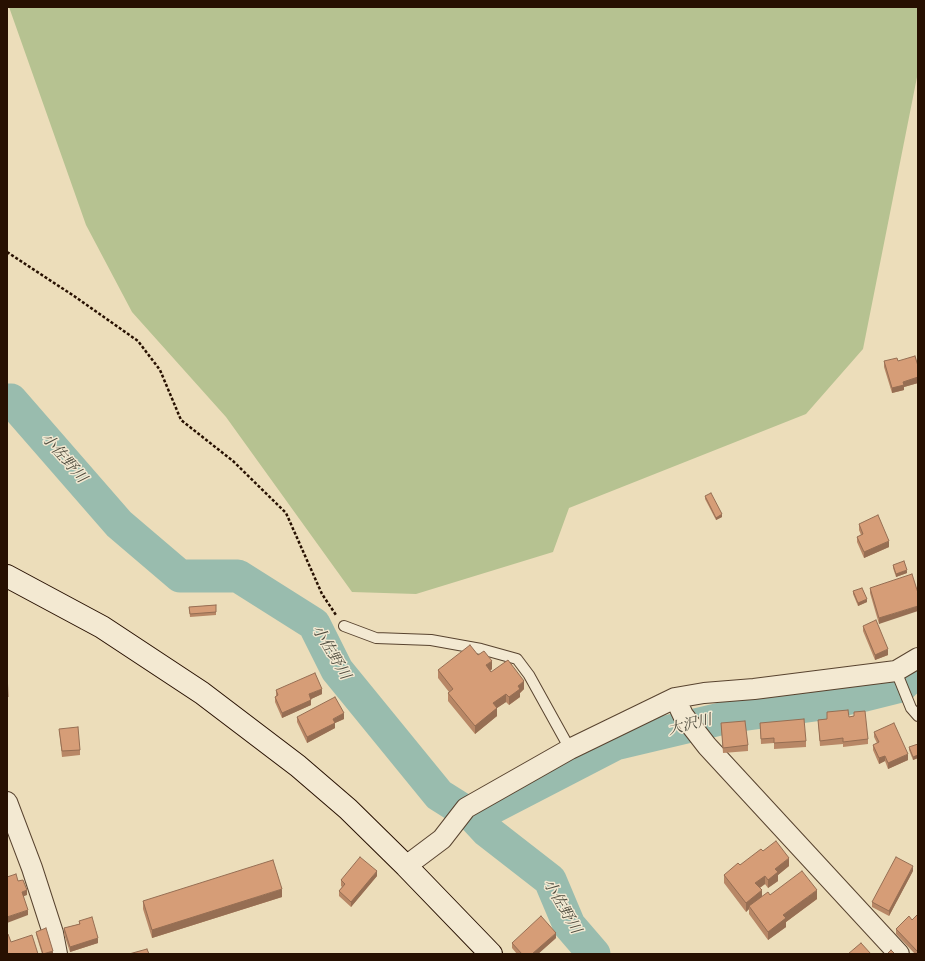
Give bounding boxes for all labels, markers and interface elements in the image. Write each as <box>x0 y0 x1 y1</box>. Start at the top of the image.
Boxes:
water label: 小佐野川 <box>37 430 89 488</box>
water label: 小佐野川 <box>307 623 353 683</box>
water label: 大沢川 <box>666 712 714 740</box>
water label: 小佐野川 <box>538 877 584 937</box>

